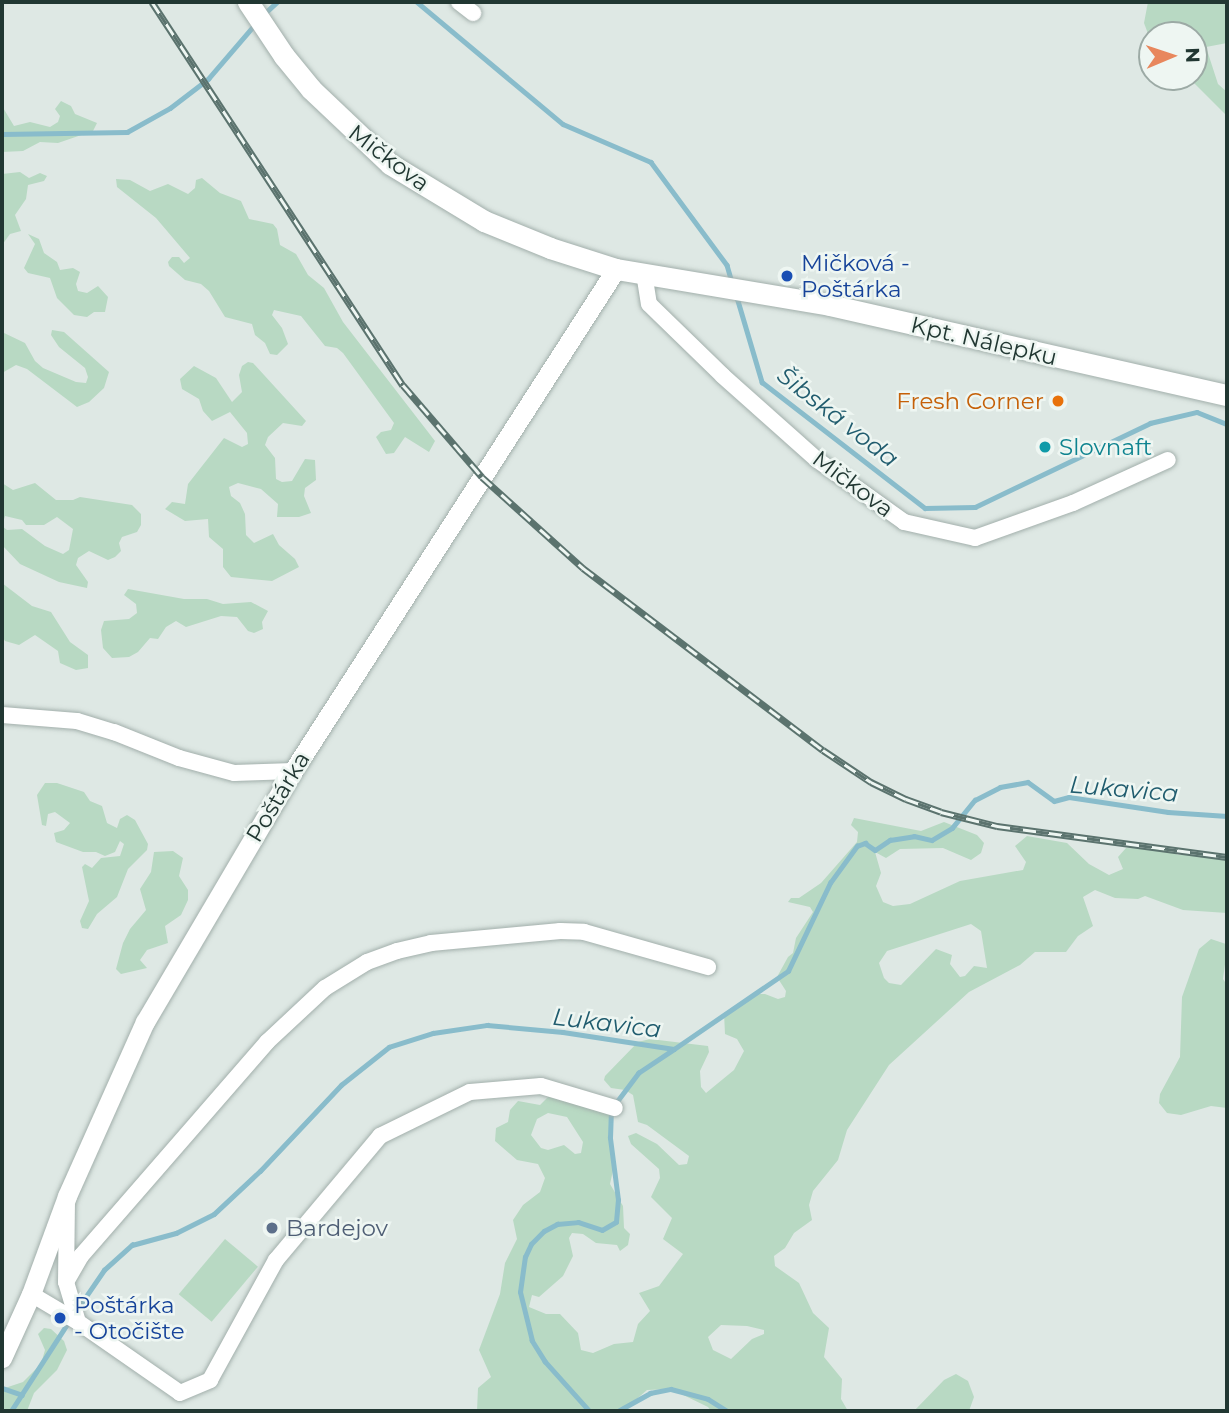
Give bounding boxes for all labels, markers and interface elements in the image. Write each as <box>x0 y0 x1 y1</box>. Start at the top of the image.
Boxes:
north arrow <box>1138 21 1208 91</box>
text: N <box>1181 47 1204 63</box>
street label: Mičkova <box>343 119 435 197</box>
place label: Mičková - Poštárka <box>801 249 910 303</box>
marker: Mičková - Poštárka <box>779 268 795 284</box>
street label: Kpt. Nálepku <box>908 311 1060 371</box>
water label: Šibská voda <box>772 361 904 473</box>
place label: Fresh Corner <box>896 387 1044 415</box>
marker: Fresh Corner <box>1050 393 1066 409</box>
place label: Slovnaft <box>1059 433 1152 461</box>
marker: Slovnaft <box>1037 439 1053 455</box>
street label: Mičkova <box>807 445 899 523</box>
street label: Poštárka <box>240 747 316 847</box>
water label: Lukavica <box>1068 770 1180 808</box>
water label: Lukavica <box>551 1002 663 1044</box>
place label: Bardejov <box>286 1214 388 1242</box>
marker: Bardejov <box>264 1220 280 1236</box>
place label: Poštárka - Otočište <box>74 1291 185 1345</box>
marker: Poštárka - Otočište <box>52 1310 68 1326</box>

